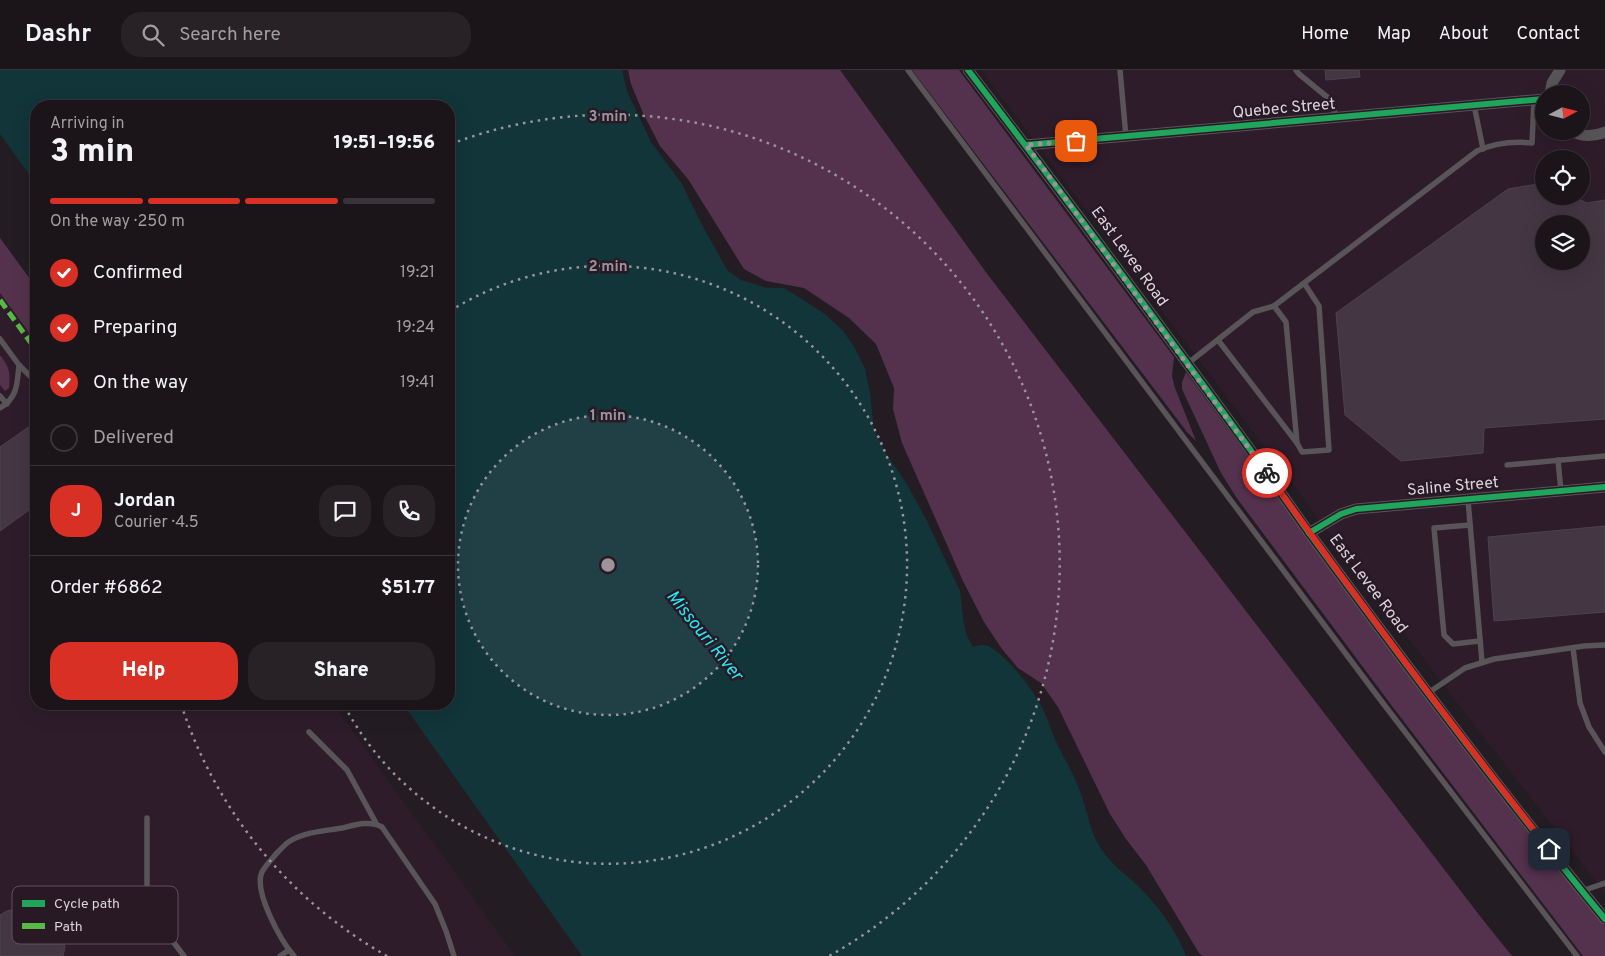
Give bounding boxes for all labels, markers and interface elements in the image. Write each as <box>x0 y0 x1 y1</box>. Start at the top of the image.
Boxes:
search box <box>121 12 471 57</box>
text: Dashr <box>25 20 91 50</box>
icon: search <box>139 21 167 49</box>
text: Search here <box>179 23 281 47</box>
text: Home <box>1301 23 1349 46</box>
text: Map <box>1377 23 1411 46</box>
text: About <box>1439 23 1488 46</box>
text: Contact <box>1516 23 1580 46</box>
north arrow <box>1535 85 1590 140</box>
map controls <box>1535 85 1590 270</box>
street label: Quebec Street <box>1232 95 1336 123</box>
text: 3 min <box>588 108 628 127</box>
text: Arriving in <box>50 114 125 134</box>
pin <box>1055 120 1097 162</box>
icon: bag <box>1062 127 1090 155</box>
text: 19:51–19:56 <box>333 131 435 155</box>
text: 3 min <box>50 133 134 173</box>
button: locate <box>1535 150 1590 205</box>
street label: East Levee Road <box>1086 203 1172 311</box>
text: On the way · 250 m <box>50 212 185 232</box>
button: layers <box>1535 215 1590 270</box>
text: 2 min <box>588 258 628 277</box>
icon: check <box>50 259 78 287</box>
text: Confirmed <box>93 261 183 285</box>
text: 19:21 <box>400 263 435 283</box>
icon: check <box>50 314 78 342</box>
text: Preparing <box>93 316 177 340</box>
text: 19:24 <box>396 318 435 338</box>
icon: check <box>50 369 78 397</box>
text: On the way <box>93 371 188 395</box>
text: 19:41 <box>400 373 435 393</box>
text: 1 min <box>590 407 626 426</box>
text: Delivered <box>93 426 174 450</box>
courier <box>1242 448 1292 498</box>
icon: bike <box>1253 459 1281 487</box>
street label: Saline Street <box>1406 473 1500 501</box>
button: chat <box>319 485 371 537</box>
button: phone <box>383 485 435 537</box>
text: Jordan <box>114 489 176 513</box>
text: J <box>71 499 81 523</box>
text: Courier · 4.5 <box>114 513 199 533</box>
street label: East Levee Road <box>1324 531 1412 637</box>
centre of rings <box>599 556 617 574</box>
text: Order #6862 <box>50 576 163 600</box>
text: $51.77 <box>381 576 435 600</box>
water label: Missouri River <box>660 586 749 688</box>
button: Help <box>50 642 238 700</box>
button: Share <box>248 642 435 700</box>
pin <box>1528 828 1570 870</box>
icon: home <box>1535 835 1563 863</box>
legend <box>12 886 178 944</box>
text: Cycle path <box>54 896 120 913</box>
text: Path <box>54 919 83 936</box>

